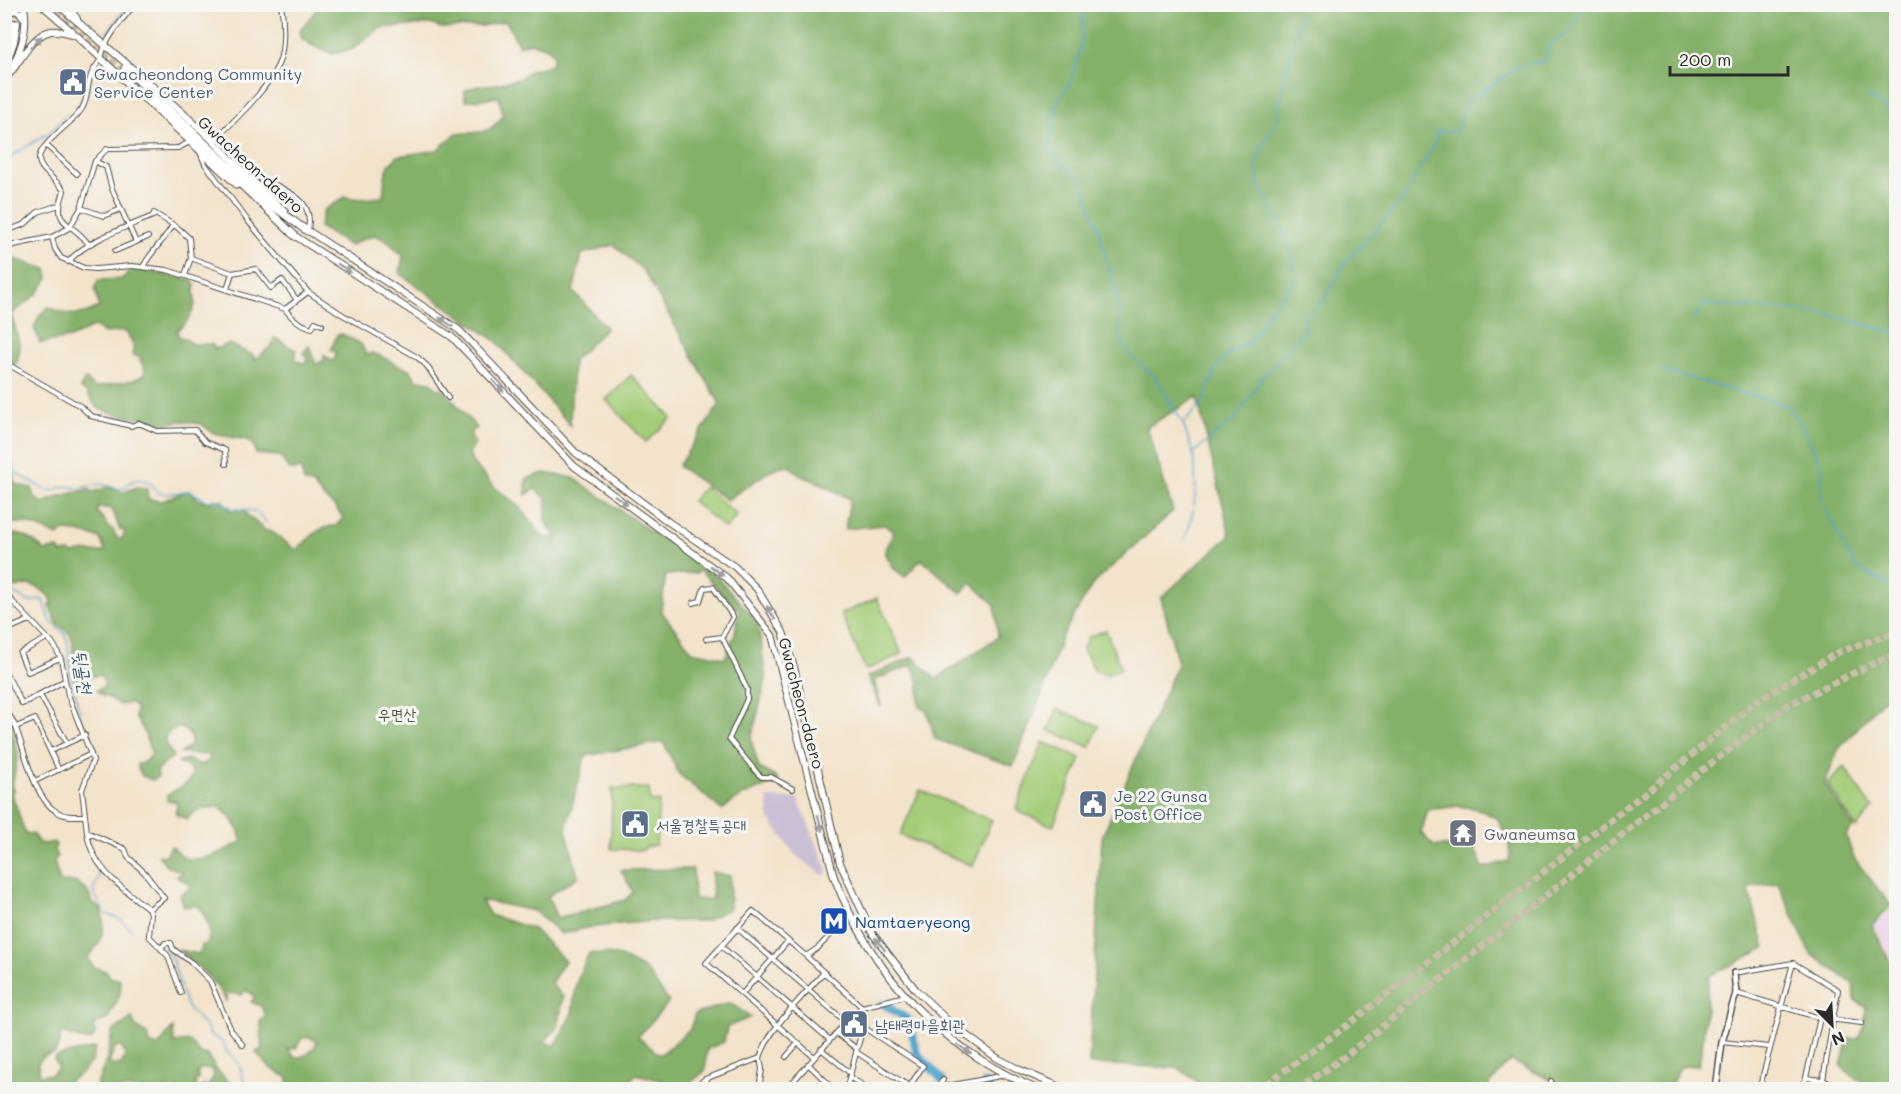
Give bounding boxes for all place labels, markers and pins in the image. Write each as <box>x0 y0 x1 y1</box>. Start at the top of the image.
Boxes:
place label: Gwacheondong Community Service Center <box>94 63 302 102</box>
public building icon: Gwacheondong Community Service Center <box>57 66 89 98</box>
place label: Je 22 Gunsa Post Office <box>1114 785 1208 824</box>
public building icon: Je 22 Gunsa Post Office <box>1077 788 1109 820</box>
public building icon: 서울경찰특공대 <box>619 808 651 840</box>
place label: 서울경찰특공대 <box>656 814 746 835</box>
temple icon: Gwaneumsa <box>1447 817 1479 849</box>
place label: Gwaneumsa <box>1484 823 1576 844</box>
metro station icon: Namtaeryeong <box>818 905 850 937</box>
place label: Namtaeryeong <box>855 911 970 932</box>
public building icon: 남태령마을회관 <box>838 1008 870 1040</box>
place label: 남태령마을회관 <box>875 1014 965 1035</box>

